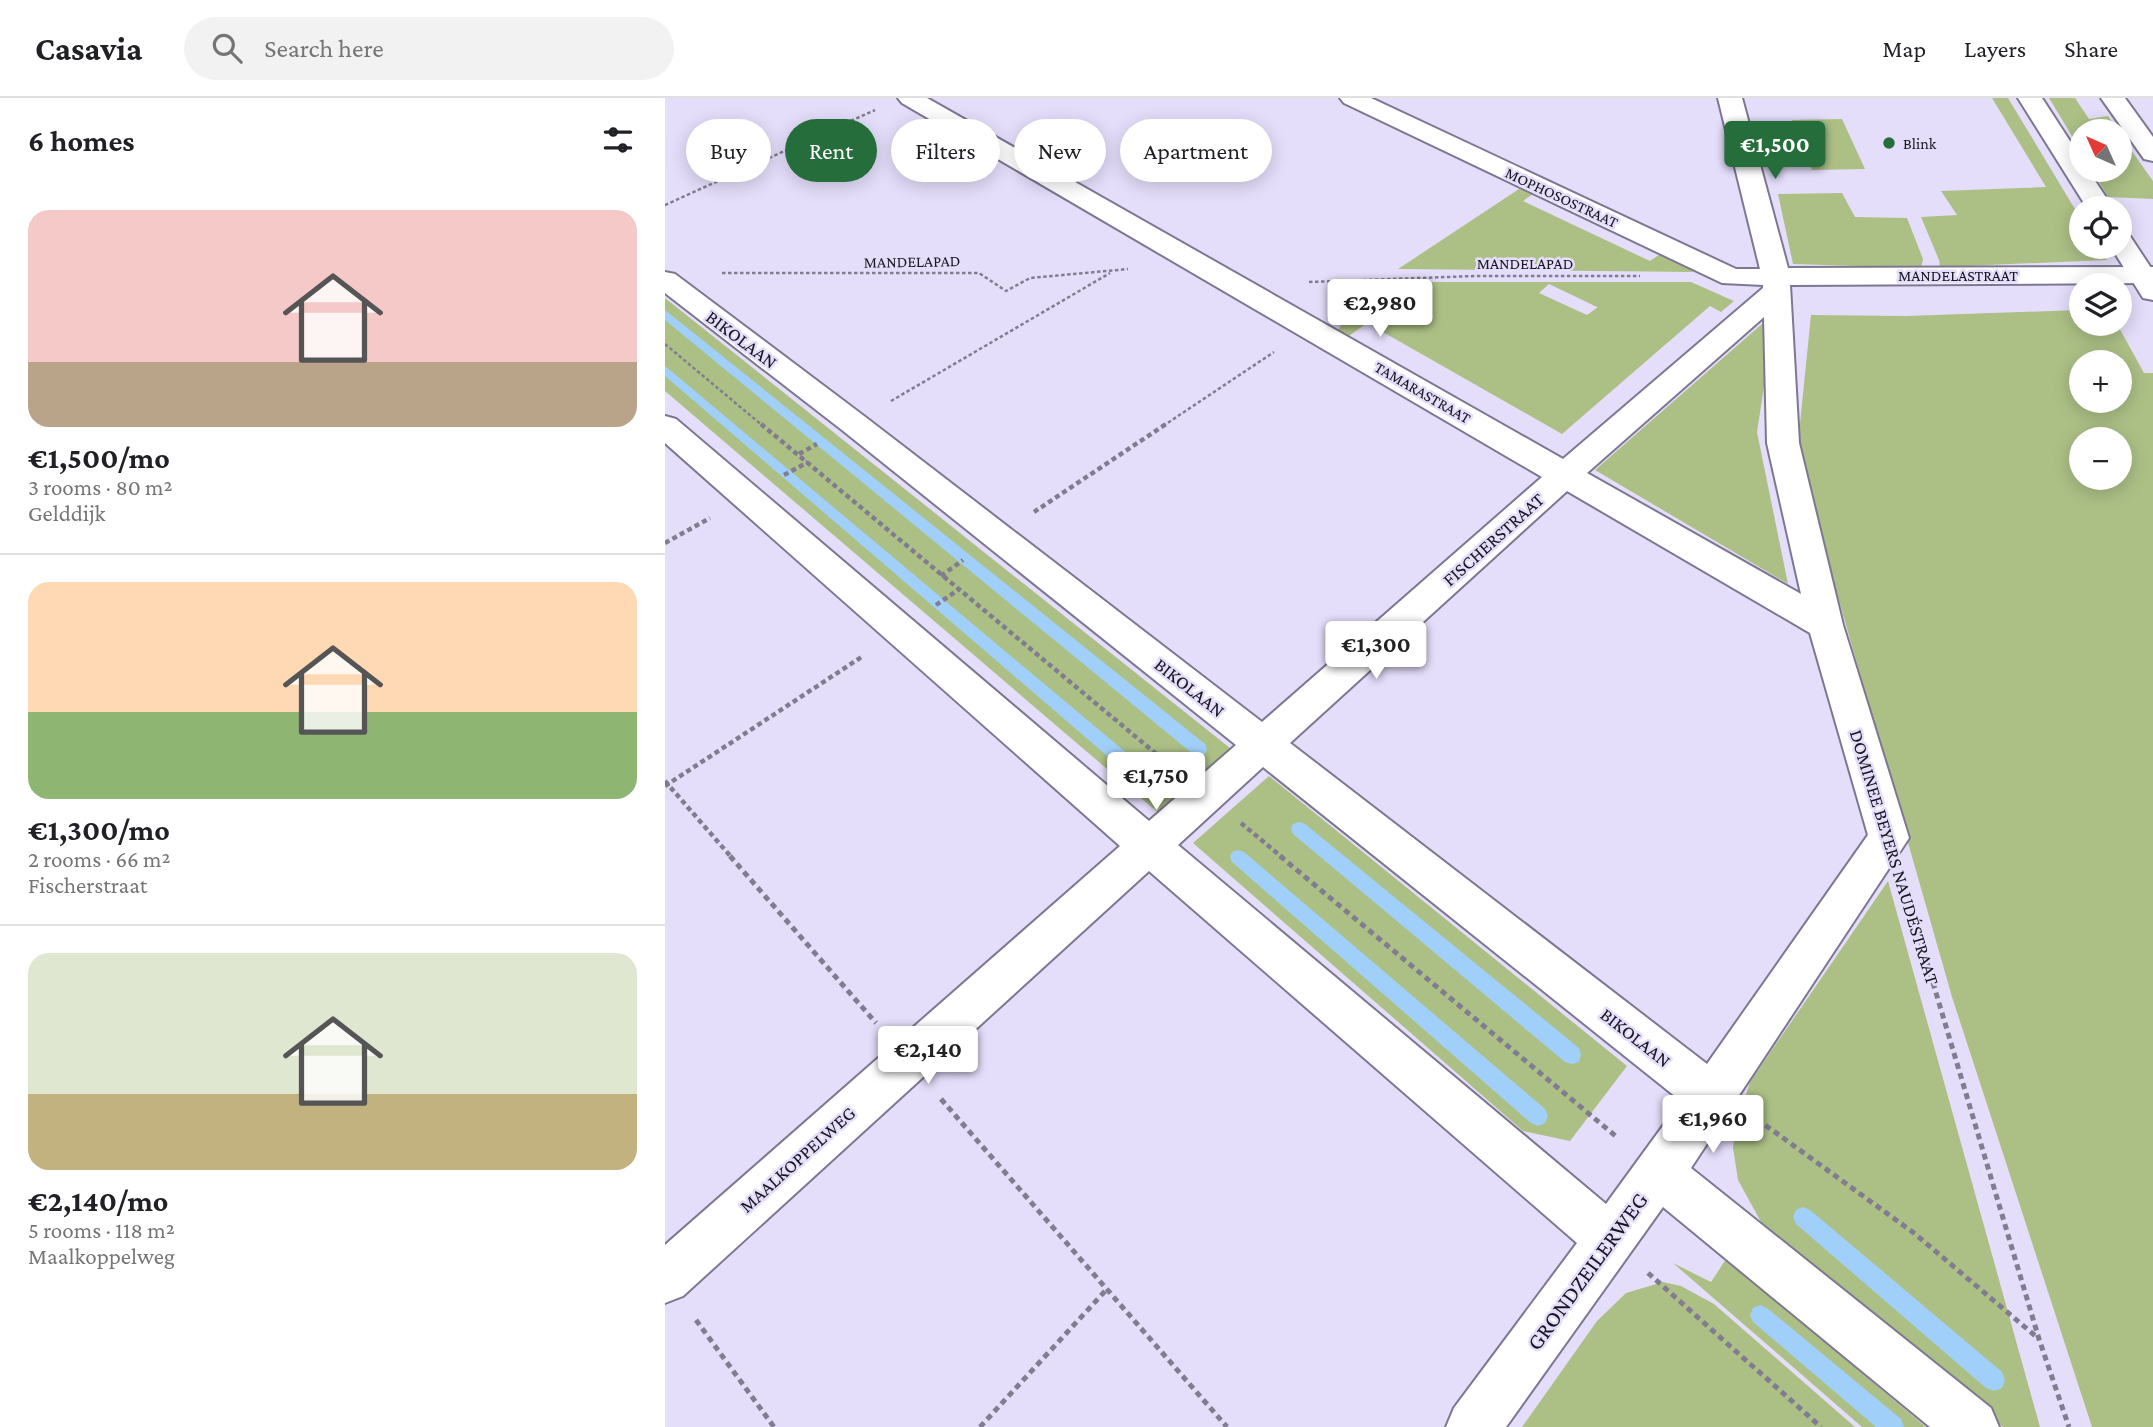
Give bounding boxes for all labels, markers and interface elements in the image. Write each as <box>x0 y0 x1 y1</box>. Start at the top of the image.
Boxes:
search box <box>184 17 674 80</box>
icon: search <box>208 29 246 67</box>
text: Casavia <box>35 30 142 67</box>
text: Search here <box>264 34 384 63</box>
text: Map <box>1882 35 1926 62</box>
text: Layers <box>1964 35 2026 62</box>
text: Share <box>2064 35 2118 62</box>
chip: Buy <box>686 119 771 182</box>
chip: Rent <box>785 119 877 182</box>
chip: Filters <box>891 119 1000 182</box>
chip: New <box>1014 119 1106 182</box>
chip: Apartment <box>1120 119 1272 182</box>
north arrow <box>2069 119 2131 182</box>
map controls <box>2069 119 2132 490</box>
icon: filters <box>599 121 637 159</box>
pin: €1,500 <box>1718 122 1832 181</box>
text: 6 homes <box>28 124 135 157</box>
text: €1,500 <box>1740 131 1810 157</box>
marker: Blink <box>1881 135 1897 151</box>
place label: Blink <box>1903 135 1937 152</box>
street label: MOPHOSOSTRAAT <box>1503 164 1621 231</box>
button: locate <box>2069 196 2132 259</box>
street label: MANDELAPAD <box>864 252 960 271</box>
icon: home <box>270 255 396 381</box>
street label: MANDELAPAD <box>1477 255 1573 272</box>
street label: MANDELASTRAAT <box>1898 267 2018 284</box>
button: layers <box>2069 273 2132 336</box>
pin: €2,980 <box>1323 280 1437 339</box>
text: €2,980 <box>1343 289 1417 315</box>
street label: BIKOLAAN <box>702 306 781 373</box>
button: + <box>2069 350 2132 413</box>
street label: TAMARASTRAAT <box>1372 358 1474 427</box>
button: − <box>2069 427 2132 490</box>
text: €1,500/mo <box>28 441 170 474</box>
text: 3 rooms · 80 m² <box>28 474 173 500</box>
street label: FISCHERSTRAAT <box>1438 488 1549 590</box>
text: Gelddijk <box>28 500 106 526</box>
pin: €1,300 <box>1319 622 1433 681</box>
icon: home <box>270 627 396 753</box>
text: €1,300 <box>1341 631 1411 657</box>
street label: BIKOLAAN <box>1150 654 1229 721</box>
street label: DOMINEE BEYERS NAUDÉSTRAAT <box>1846 727 1944 988</box>
pin: €1,750 <box>1099 752 1213 812</box>
text: €1,750 <box>1123 762 1189 788</box>
text: €1,300/mo <box>28 813 170 846</box>
text: 2 rooms · 66 m² <box>28 846 171 872</box>
text: Fischerstraat <box>28 872 147 898</box>
icon: home <box>270 998 396 1124</box>
street label: BIKOLAAN <box>1596 1004 1675 1071</box>
pin: €2,140 <box>871 1026 985 1086</box>
text: €2,140 <box>894 1036 962 1062</box>
pin: €1,960 <box>1656 1096 1770 1155</box>
street label: MAALKOPPELWEG <box>735 1102 859 1217</box>
text: €1,960 <box>1678 1105 1748 1131</box>
text: €2,140/mo <box>28 1184 168 1217</box>
street label: GRONDZEILERWEG <box>1521 1187 1653 1355</box>
text: 5 rooms · 118 m² <box>28 1217 175 1243</box>
text: Maalkoppelweg <box>28 1243 175 1269</box>

